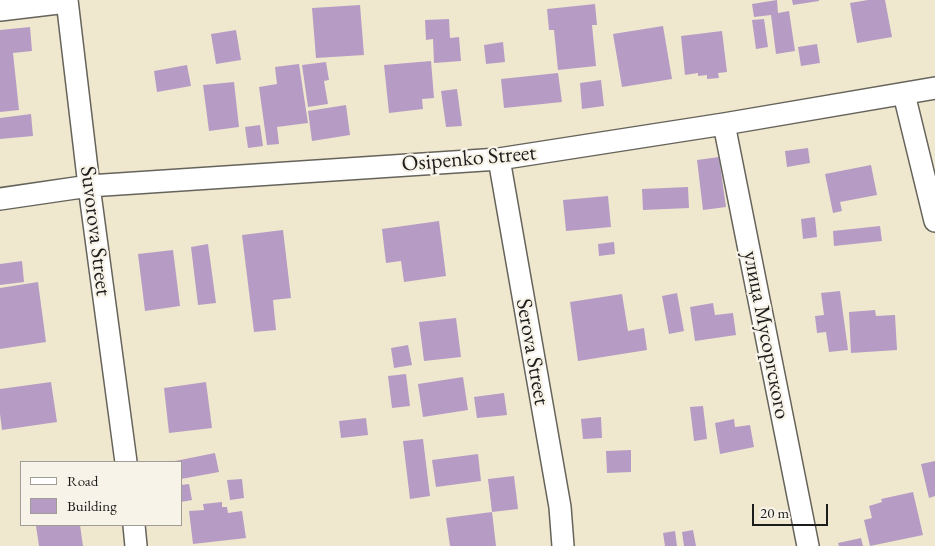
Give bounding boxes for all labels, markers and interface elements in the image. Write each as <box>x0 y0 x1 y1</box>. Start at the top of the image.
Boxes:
street label: Osipenko Street <box>401 140 537 178</box>
street label: Suvorova Street <box>74 165 116 297</box>
street label: улица Мусоргского <box>737 249 795 421</box>
street label: Serova Street <box>510 297 554 407</box>
legend <box>20 461 182 526</box>
text: Road <box>67 471 98 490</box>
scale bar <box>755 494 831 526</box>
text: Building <box>67 496 117 515</box>
text: 20 m <box>760 503 789 522</box>

